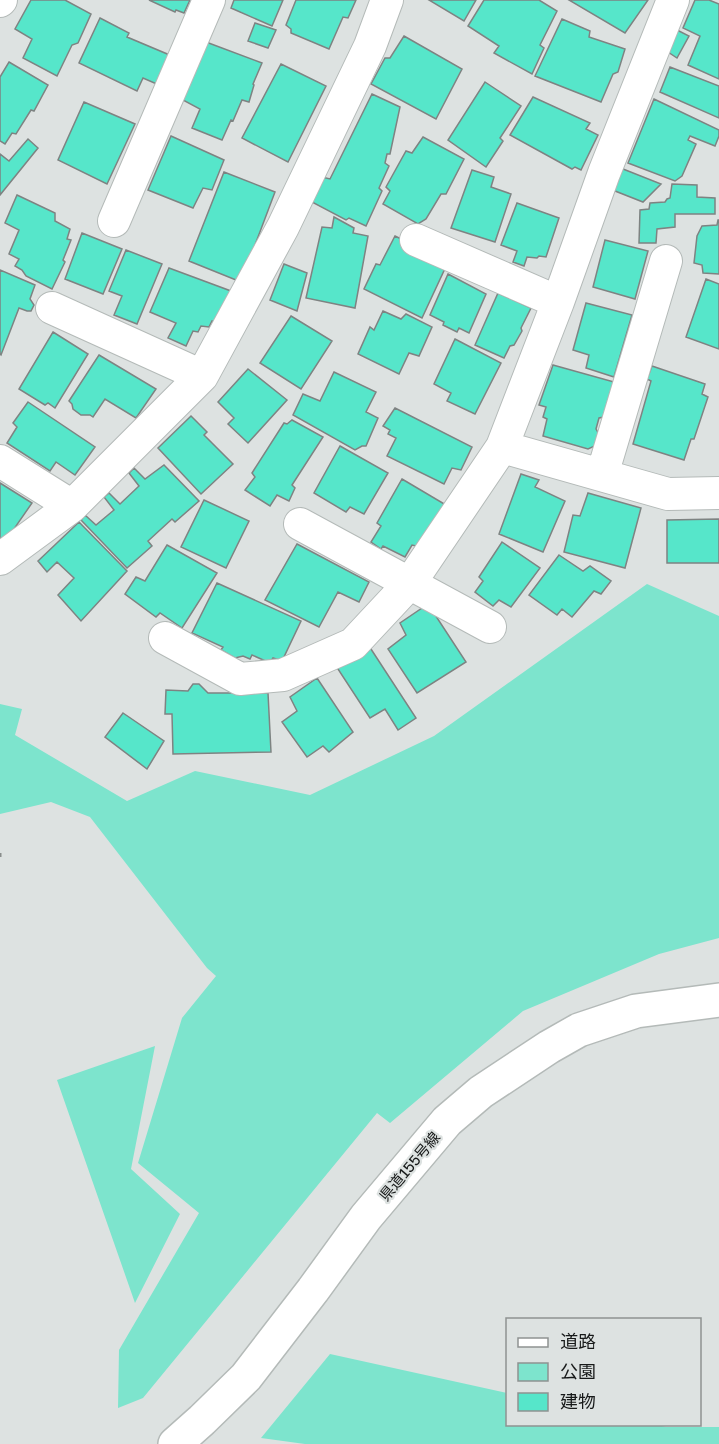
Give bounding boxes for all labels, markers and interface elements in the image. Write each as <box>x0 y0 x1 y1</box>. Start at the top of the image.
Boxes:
street label: 県道155号線 <box>375 1128 443 1204</box>
legend <box>506 1318 701 1426</box>
text: 道路 <box>560 1330 596 1352</box>
text: 公園 <box>560 1360 596 1382</box>
text: 建物 <box>560 1390 596 1412</box>

